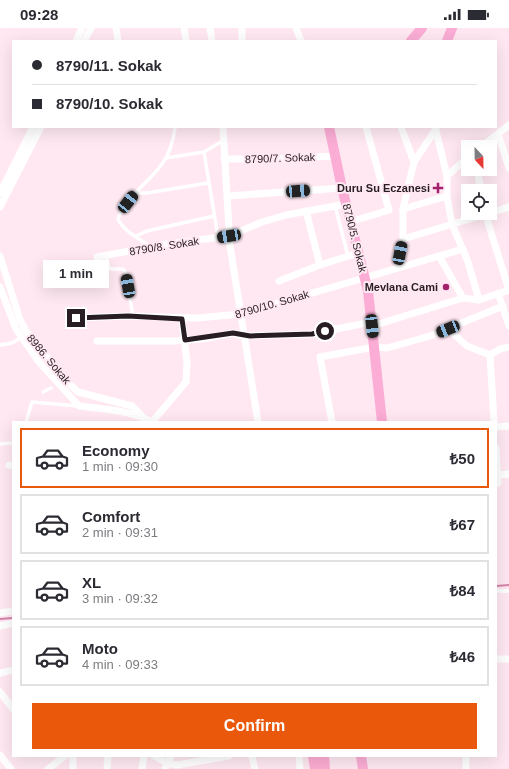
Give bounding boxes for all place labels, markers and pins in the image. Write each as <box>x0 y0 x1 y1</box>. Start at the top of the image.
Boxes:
place label: Duru Su Eczanesi <box>337 182 430 194</box>
marker: Duru Su Eczanesi <box>433 183 443 193</box>
place label: Mevlana Cami <box>365 281 438 293</box>
marker: Mevlana Cami <box>441 282 451 292</box>

